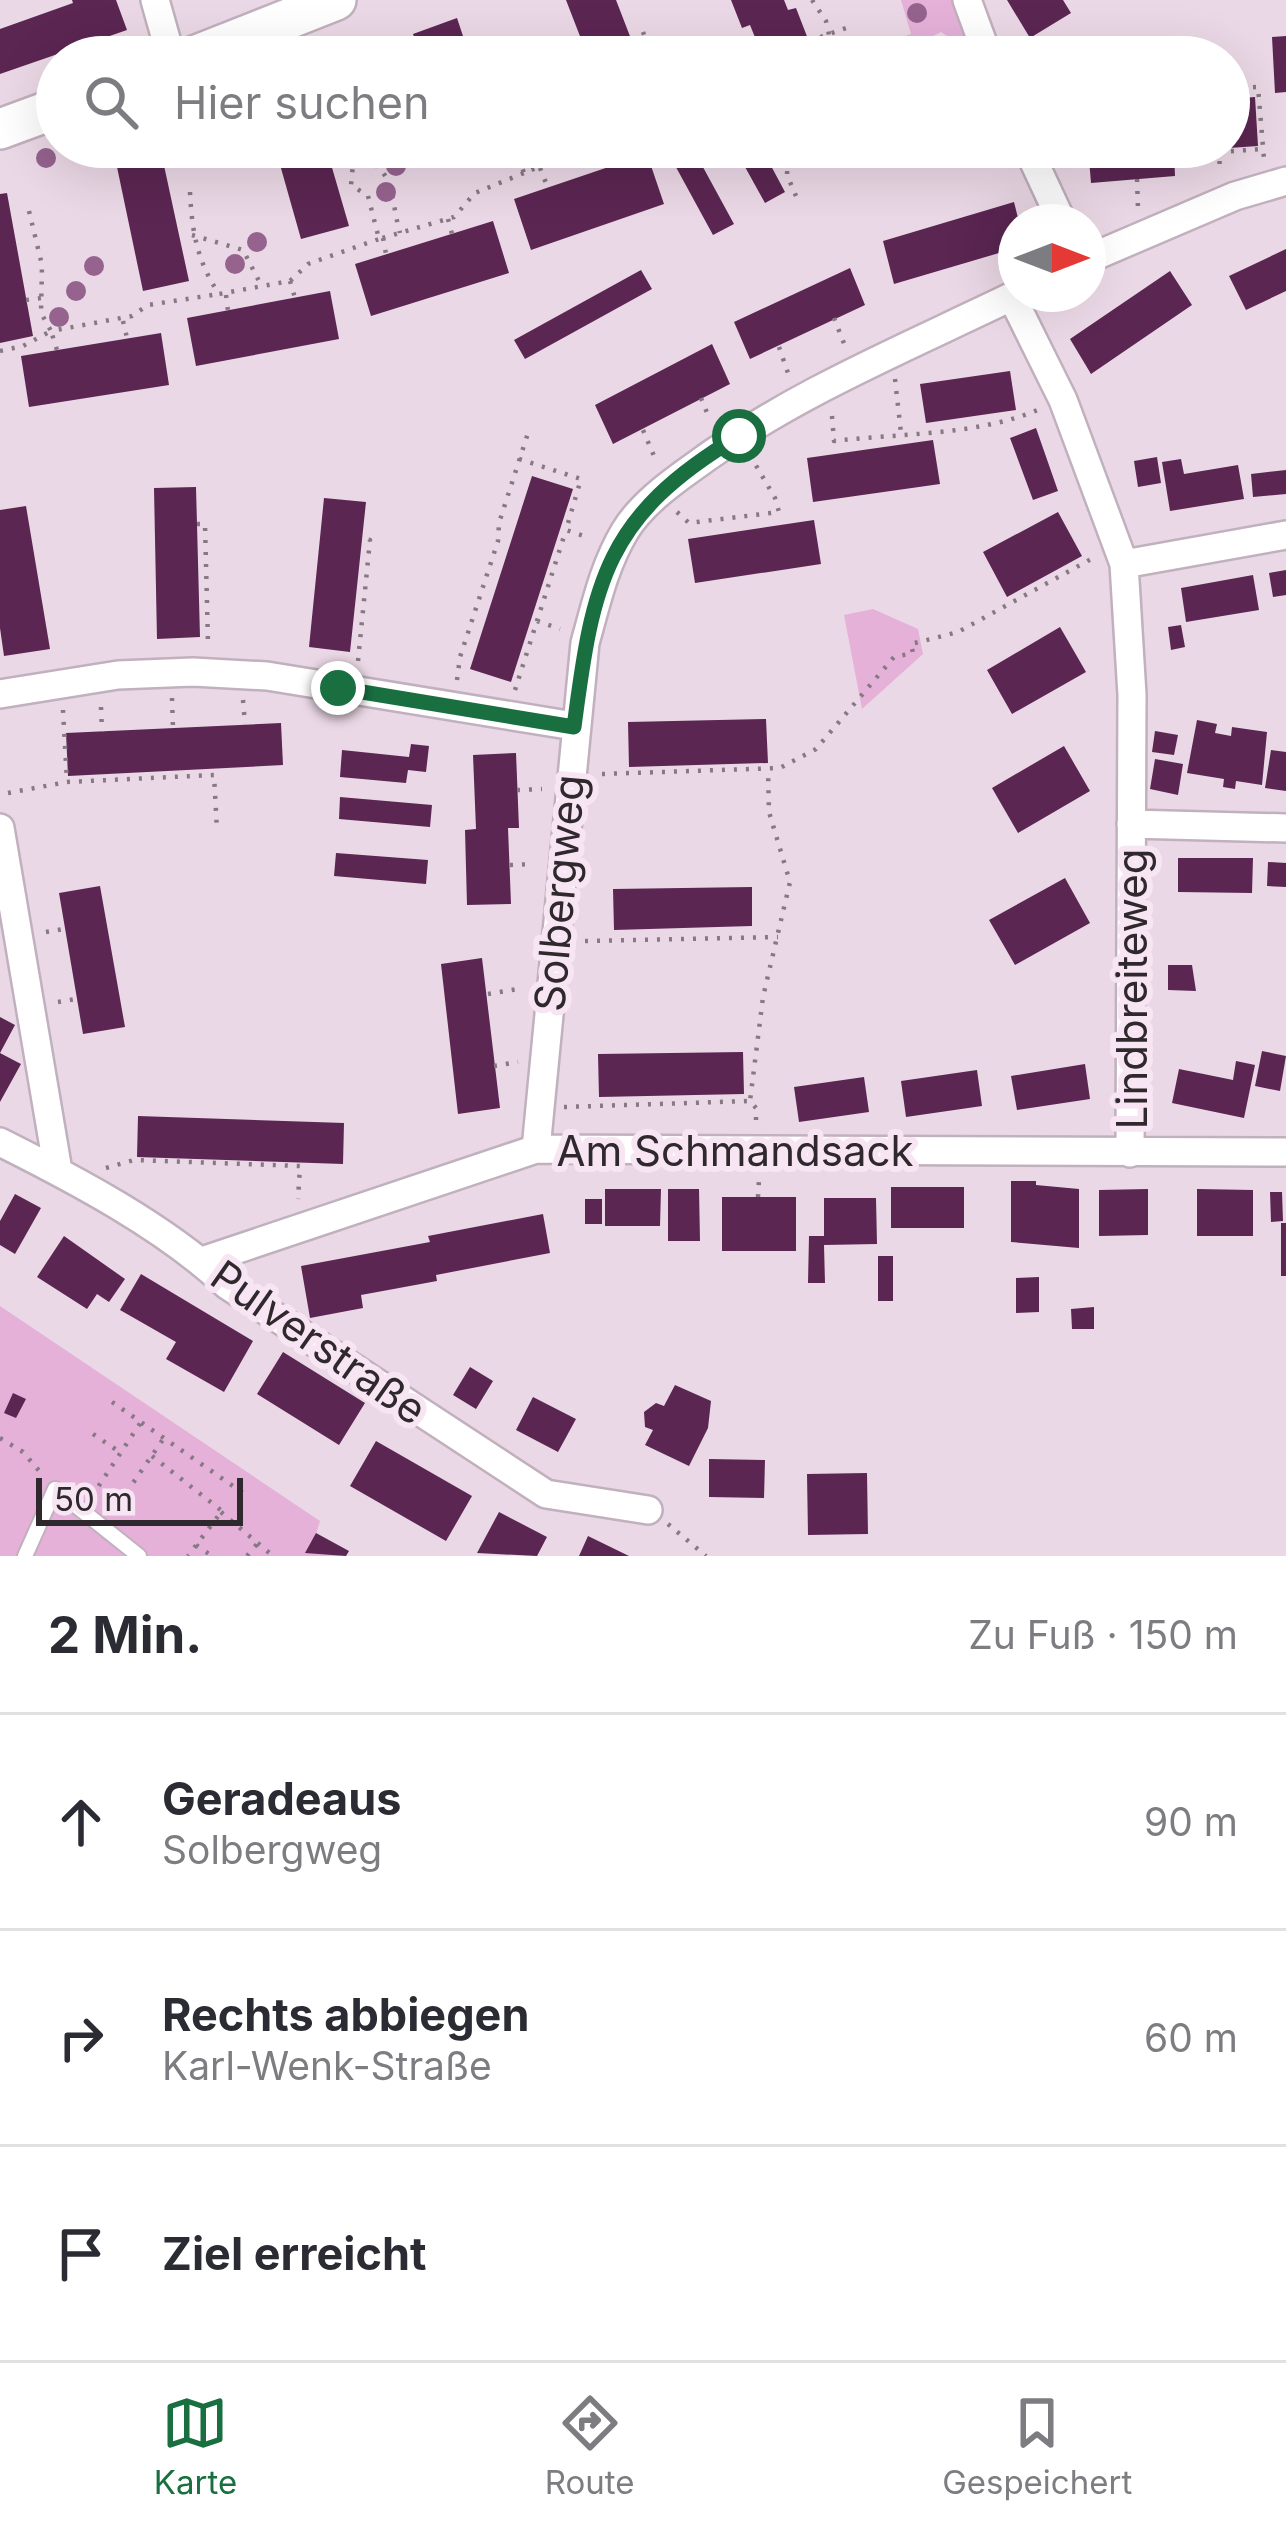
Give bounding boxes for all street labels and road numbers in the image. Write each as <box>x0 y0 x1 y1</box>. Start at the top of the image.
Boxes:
street label: Solbergweg <box>523 773 595 1013</box>
street label: Lindbreiteweg <box>1106 849 1157 1129</box>
street label: Am Schmandsack <box>556 1125 914 1176</box>
street label: Pulverstraße <box>202 1249 436 1435</box>

